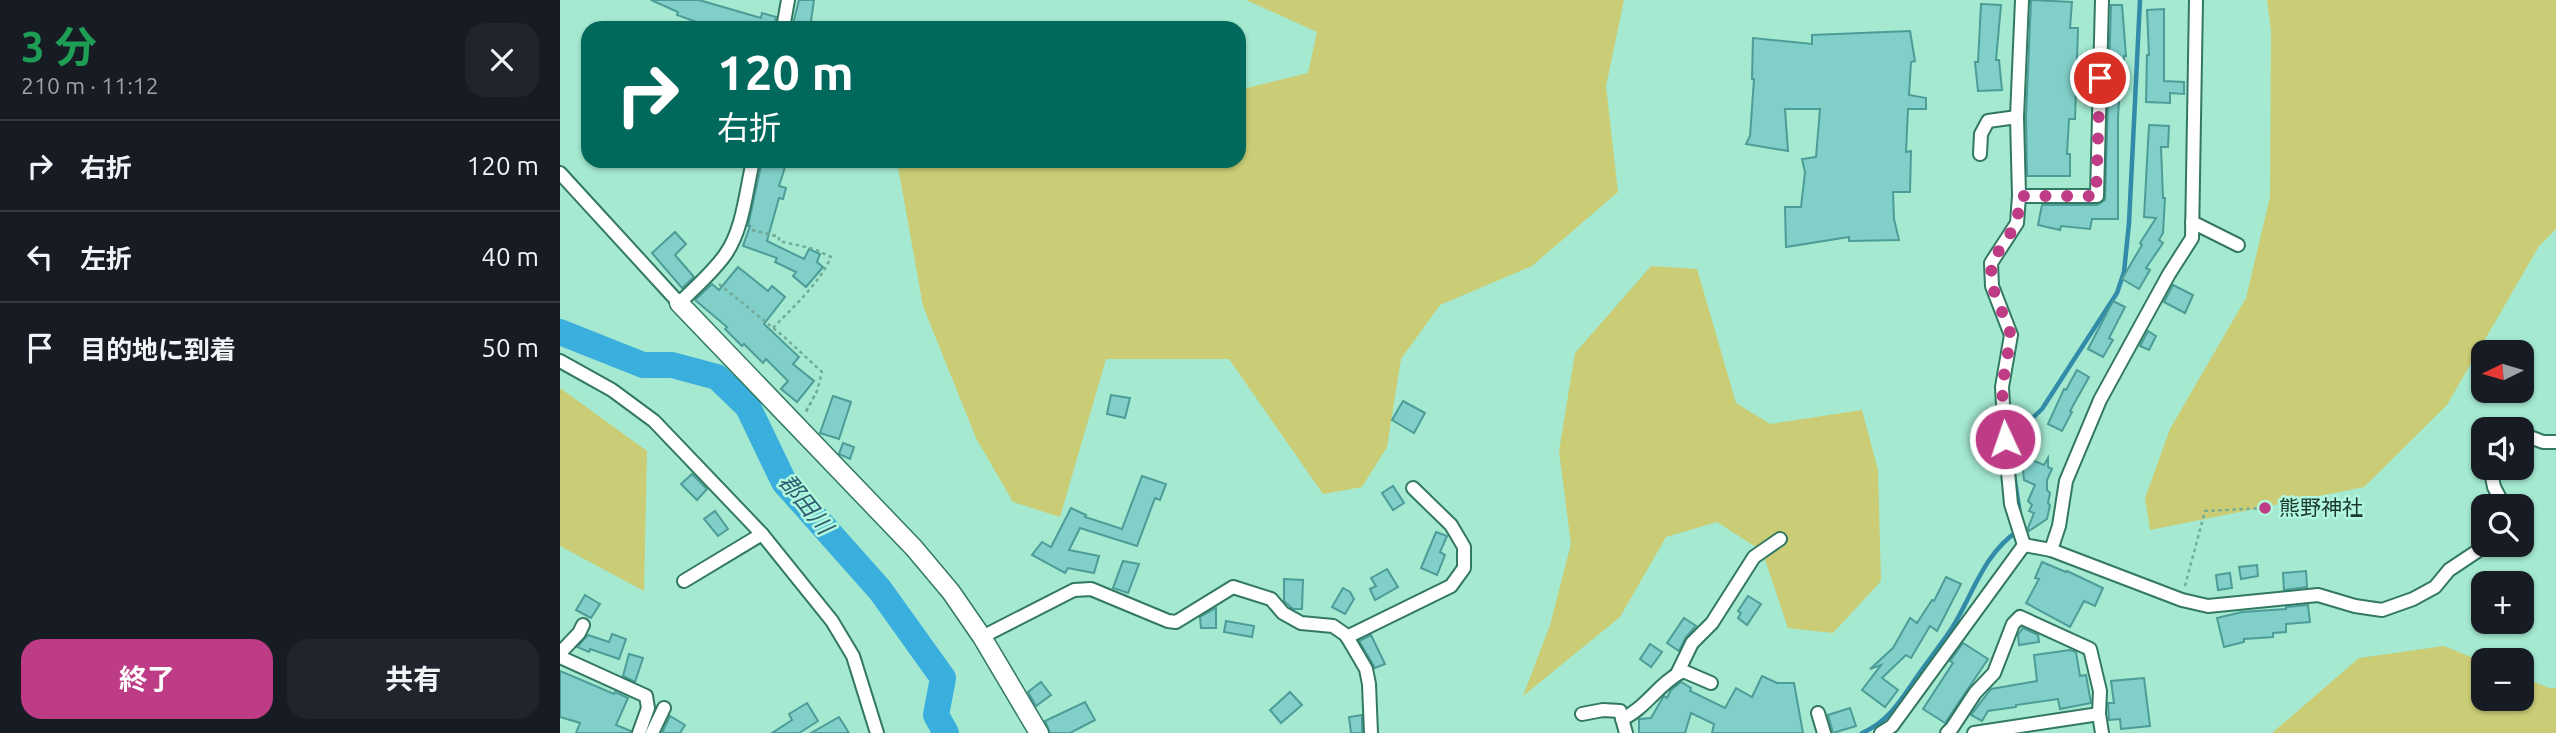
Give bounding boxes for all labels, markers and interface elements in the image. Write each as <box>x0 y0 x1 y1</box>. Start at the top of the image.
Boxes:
text: 3 分 <box>21 23 97 70</box>
button: close <box>465 23 539 97</box>
text: 120 m <box>717 44 854 99</box>
pin <box>2070 48 2130 108</box>
icon: right <box>602 49 693 140</box>
icon: arrive <box>2081 59 2119 97</box>
text: 210 m · 11:12 <box>21 73 159 98</box>
text: 右折 <box>717 109 781 145</box>
icon: right <box>21 147 59 185</box>
text: 120 m <box>467 151 539 180</box>
text: 右折 <box>80 153 132 182</box>
icon: left <box>21 238 59 276</box>
text: 40 m <box>481 242 539 271</box>
text: 左折 <box>80 244 132 273</box>
icon: arrive <box>21 329 59 367</box>
text: 50 m <box>481 333 539 362</box>
text: 目的地に到着 <box>80 335 236 364</box>
north arrow <box>2471 340 2534 402</box>
map controls <box>2471 340 2534 711</box>
position arrow <box>1968 402 2042 476</box>
button: sound <box>2471 417 2534 480</box>
water label: 郡田川 <box>775 469 840 541</box>
button: search <box>2471 494 2534 557</box>
place label: 熊野神社 <box>2279 495 2363 519</box>
marker: 熊野神社 <box>2257 500 2273 516</box>
button: + <box>2471 571 2534 634</box>
button: 終了 <box>21 639 273 719</box>
button: 共有 <box>287 639 539 719</box>
button: − <box>2471 648 2534 711</box>

